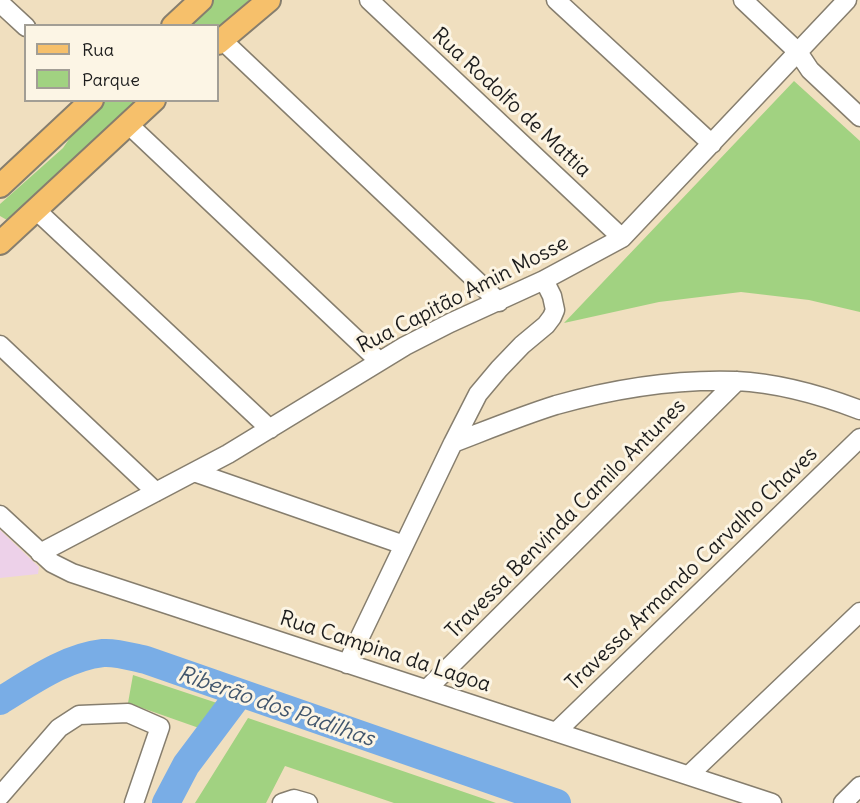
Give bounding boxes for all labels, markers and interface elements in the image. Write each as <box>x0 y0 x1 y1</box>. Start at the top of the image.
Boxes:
street label: Rua Rodolfo de Mattia <box>426 23 596 183</box>
legend <box>24 24 219 102</box>
text: Rua <box>82 38 114 61</box>
text: Parque <box>82 68 140 91</box>
street label: Rua Capitão Amin Mosse <box>353 231 573 359</box>
street label: Travessa Benvinda Camilo Antunes <box>441 394 691 644</box>
street label: Travessa Armando Carvalho Chaves <box>561 442 823 696</box>
street label: Rua Campina da Lagoa <box>276 606 494 698</box>
water label: Riberão dos Padilhas <box>175 661 377 753</box>

